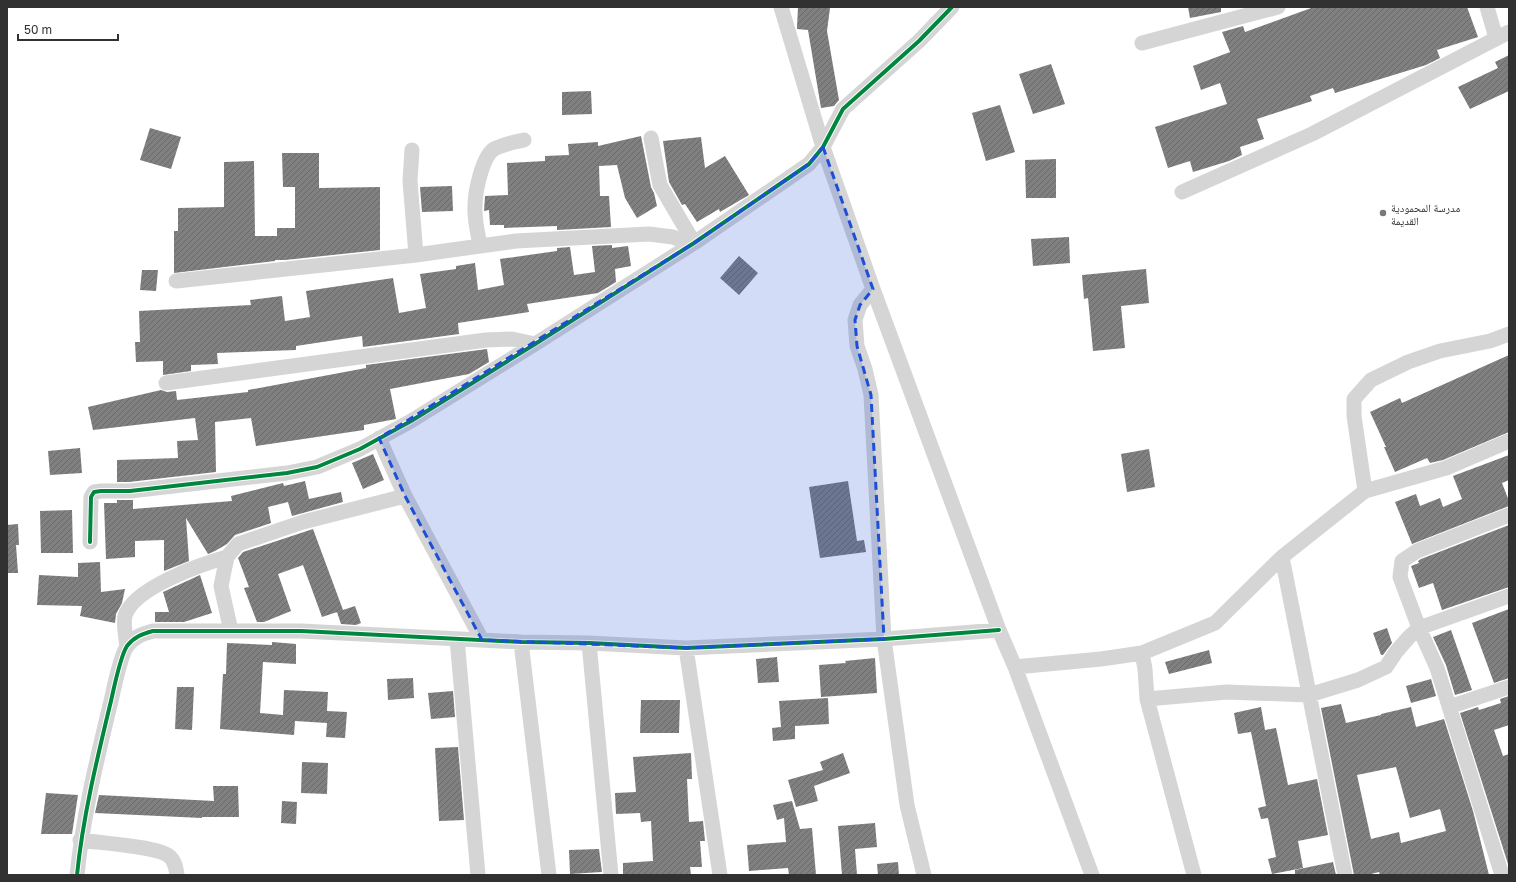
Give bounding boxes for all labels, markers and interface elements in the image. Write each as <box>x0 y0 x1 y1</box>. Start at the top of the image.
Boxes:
scale bar <box>18 16 118 42</box>
text: 50 m <box>24 22 52 37</box>
place label: مدرسة المحمودية القديمة <box>1391 201 1460 227</box>
marker: مدرسة المحمودية القديمة <box>1378 208 1388 218</box>

